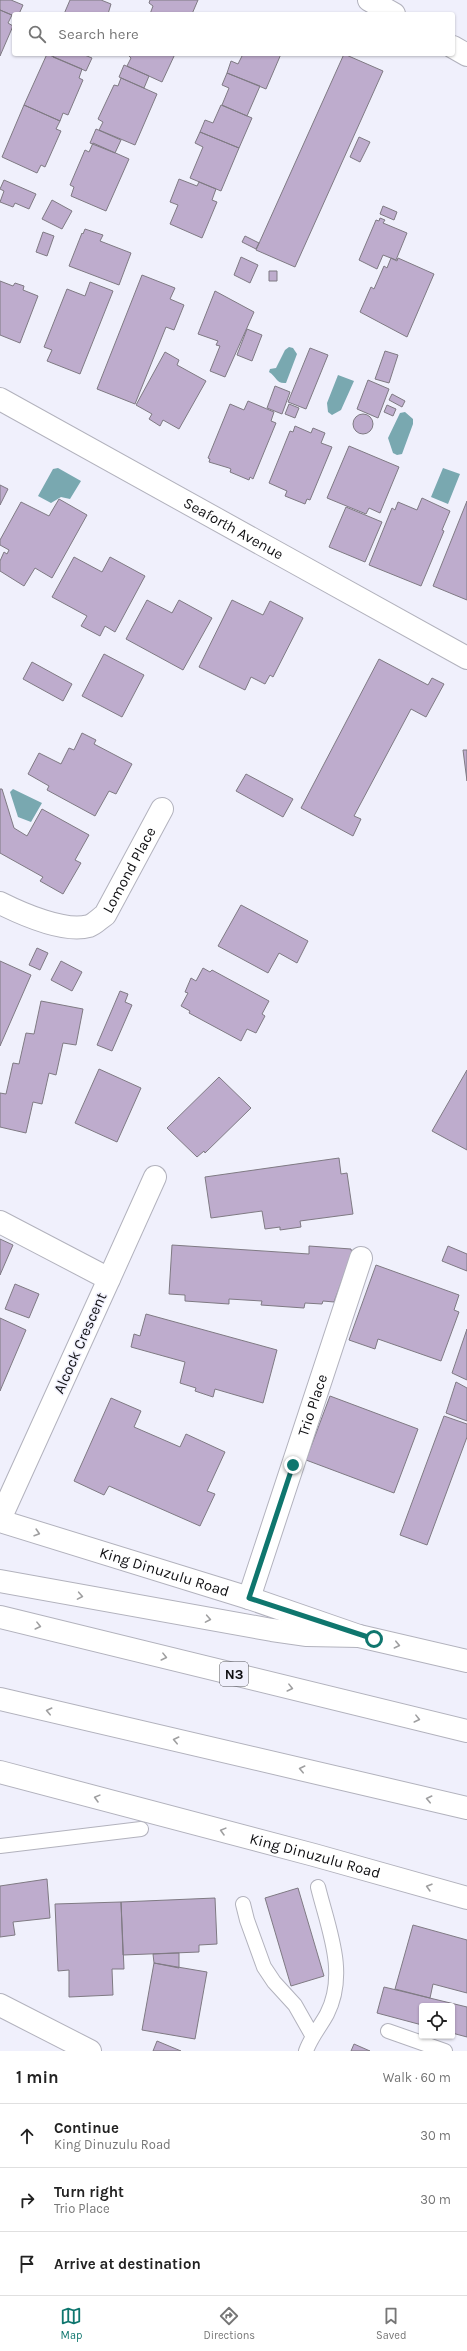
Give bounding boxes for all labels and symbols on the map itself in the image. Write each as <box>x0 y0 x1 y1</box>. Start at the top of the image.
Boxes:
street label: Seaforth Avenue <box>180 494 287 563</box>
street label: Lomond Place <box>99 824 160 916</box>
street label: Alcock Crescent <box>50 1289 111 1396</box>
street label: Trio Place <box>294 1372 331 1439</box>
route end <box>284 1456 302 1474</box>
one-way arrow <box>34 1528 41 1537</box>
street label: King Dinuzulu Road <box>97 1543 231 1600</box>
one-way arrow <box>77 1591 83 1599</box>
one-way arrow <box>204 1614 211 1623</box>
one-way arrow <box>35 1622 41 1630</box>
route start <box>365 1630 383 1648</box>
one-way arrow <box>394 1640 400 1648</box>
one-way arrow <box>160 1652 167 1661</box>
road number: N3 <box>220 1662 248 1686</box>
one-way arrow <box>287 1683 294 1692</box>
one-way arrow <box>46 1707 52 1715</box>
one-way arrow <box>414 1714 420 1722</box>
one-way arrow <box>173 1736 180 1745</box>
one-way arrow <box>299 1766 306 1774</box>
one-way arrow <box>94 1794 101 1803</box>
one-way arrow <box>426 1795 432 1803</box>
one-way arrow <box>220 1827 226 1835</box>
street label: King Dinuzulu Road <box>248 1829 383 1882</box>
one-way arrow <box>426 1883 433 1892</box>

